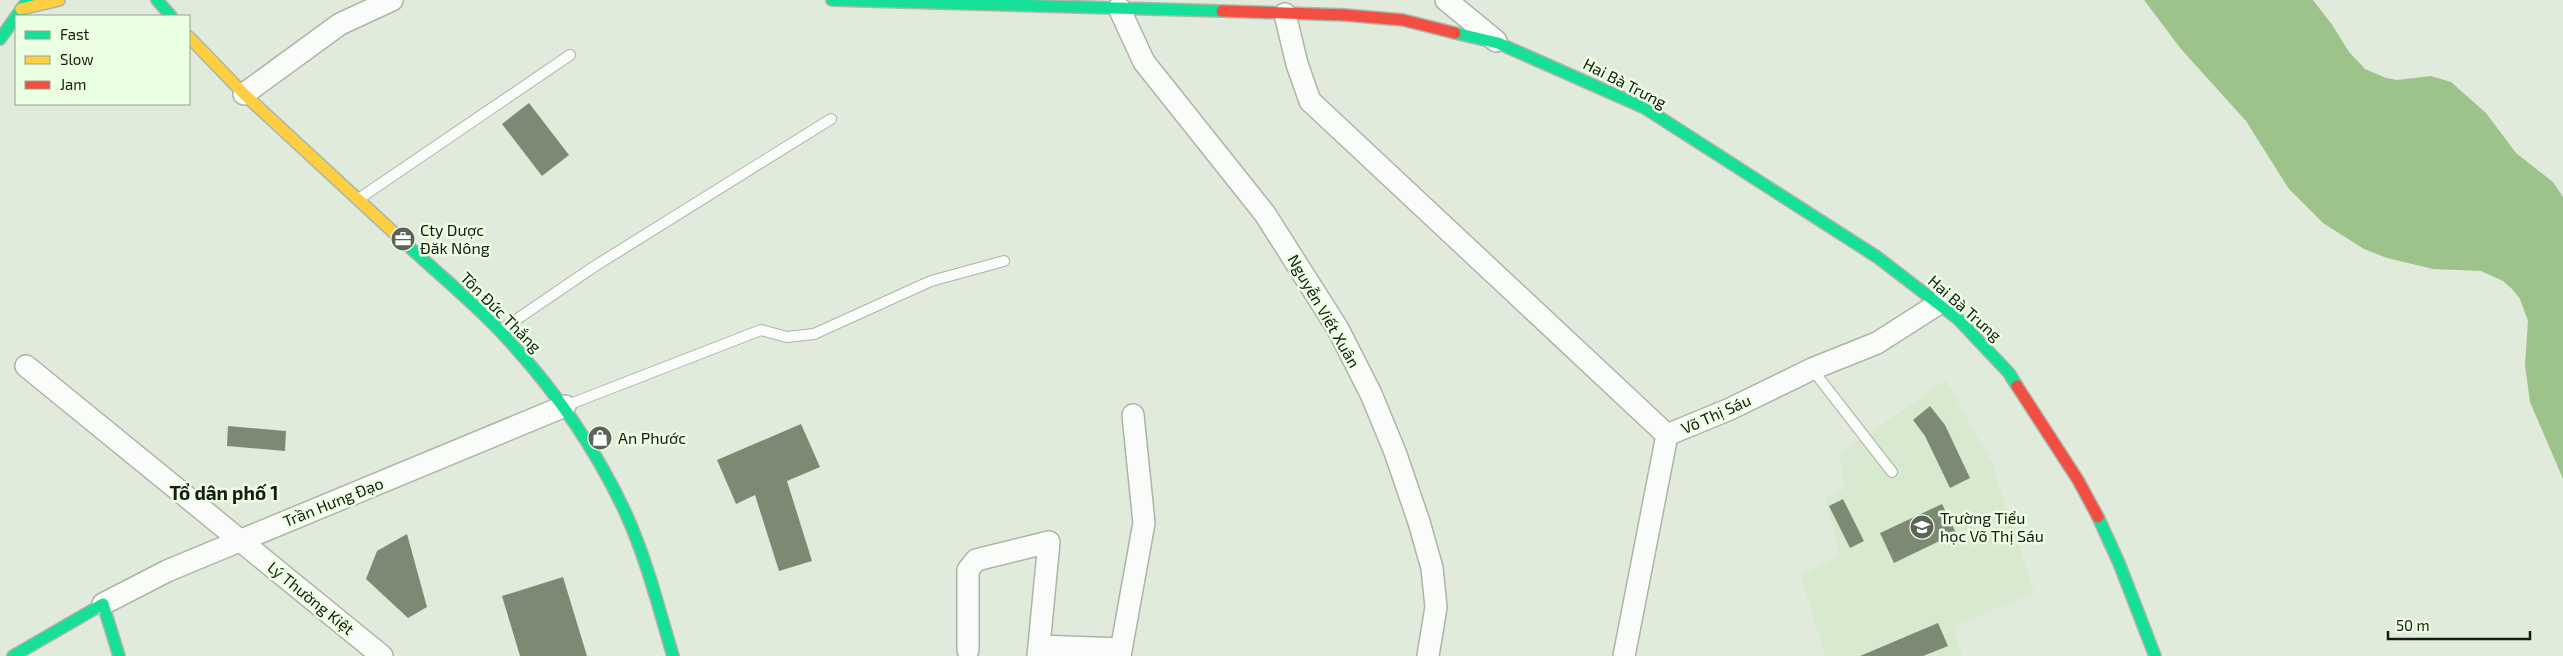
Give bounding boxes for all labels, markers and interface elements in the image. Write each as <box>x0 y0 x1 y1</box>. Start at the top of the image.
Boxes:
legend <box>15 15 190 105</box>
text: Fast <box>60 25 90 43</box>
text: Slow <box>60 50 94 68</box>
street label: Hai Bà Trưng <box>1580 53 1670 112</box>
text: Jam <box>60 75 86 93</box>
place label: Cty Dược Đăk Nông <box>420 220 490 257</box>
office icon: Cty Dược Đăk Nông <box>390 226 416 252</box>
street label: Nguyễn Viết Xuân <box>1284 251 1365 371</box>
street label: Tôn Đức Thắng <box>457 267 546 356</box>
street label: Hai Bà Trưng <box>1925 271 2006 345</box>
street label: Võ Thị Sáu <box>1678 390 1754 437</box>
shop icon: An Phước <box>587 425 613 451</box>
place label: An Phước <box>618 428 686 447</box>
street label: Trần Hưng Đạo <box>280 473 386 530</box>
district label: Tổ dân phố 1 <box>170 481 278 504</box>
place label: Trường Tiểu học Võ Thị Sáu <box>1940 508 2044 545</box>
school or university icon: Trường Tiểu học Võ Thị Sáu <box>1909 514 1935 540</box>
street label: Lý Thường Kiệt <box>264 557 358 638</box>
scale bar <box>2388 608 2530 640</box>
text: 50 m <box>2396 616 2430 634</box>

